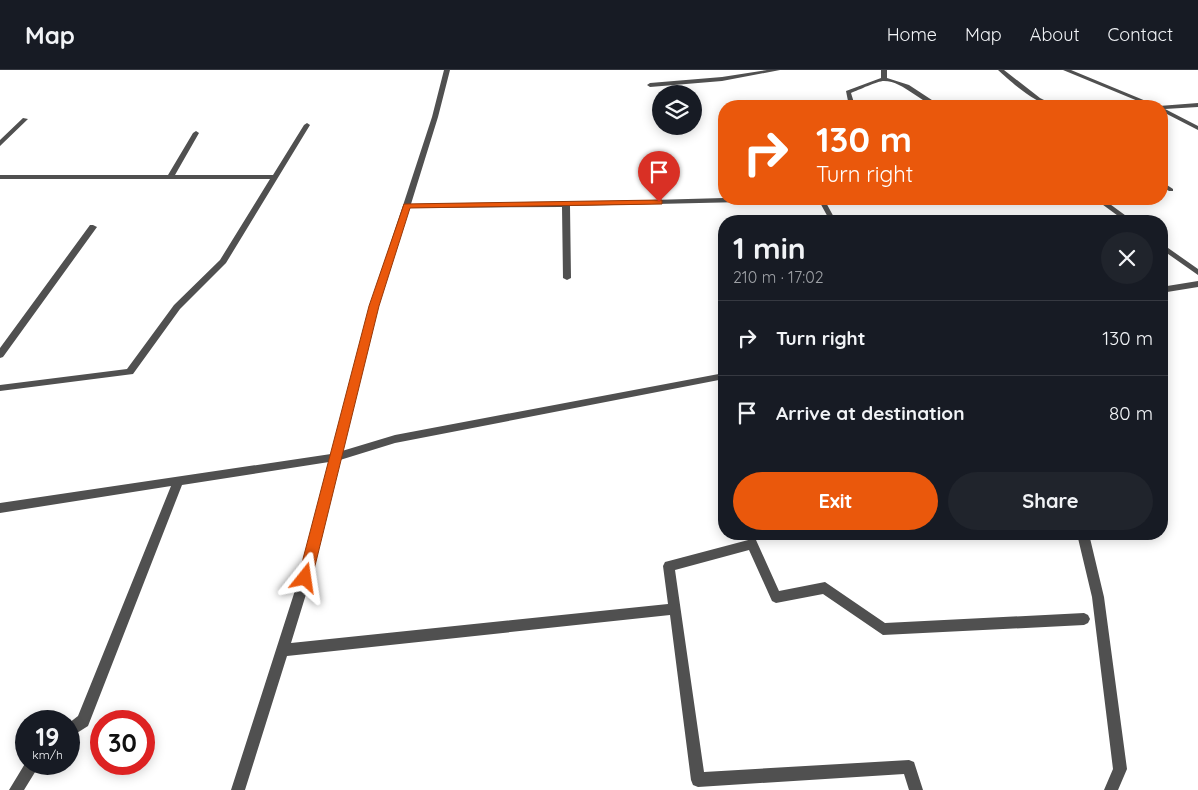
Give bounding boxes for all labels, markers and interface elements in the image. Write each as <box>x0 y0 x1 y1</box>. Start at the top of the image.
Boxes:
text: Map <box>25 20 75 50</box>
text: Home <box>887 23 937 46</box>
text: Map <box>965 23 1002 46</box>
text: About <box>1030 23 1080 46</box>
text: Contact <box>1108 23 1173 46</box>
map controls <box>652 85 702 135</box>
button: layers <box>652 85 702 135</box>
text: 130 m <box>816 117 912 161</box>
icon: right <box>733 120 798 185</box>
pin <box>638 151 680 202</box>
icon: arrive <box>645 158 673 186</box>
text: Turn right <box>816 160 913 188</box>
text: 1 min <box>733 229 806 267</box>
button: close <box>1101 232 1153 284</box>
text: 210 m · 17:02 <box>733 267 824 287</box>
icon: right <box>733 324 761 352</box>
text: Turn right <box>776 326 865 350</box>
text: 130 m <box>1102 326 1153 350</box>
icon: arrive <box>733 399 761 427</box>
text: Arrive at destination <box>776 401 965 425</box>
text: 80 m <box>1109 401 1153 425</box>
button: Exit <box>733 472 938 530</box>
button: Share <box>948 472 1153 530</box>
position arrow <box>278 551 330 603</box>
speed limit sign: 30 <box>90 710 155 775</box>
text: 19 <box>36 721 59 752</box>
text: km/h <box>32 747 63 762</box>

